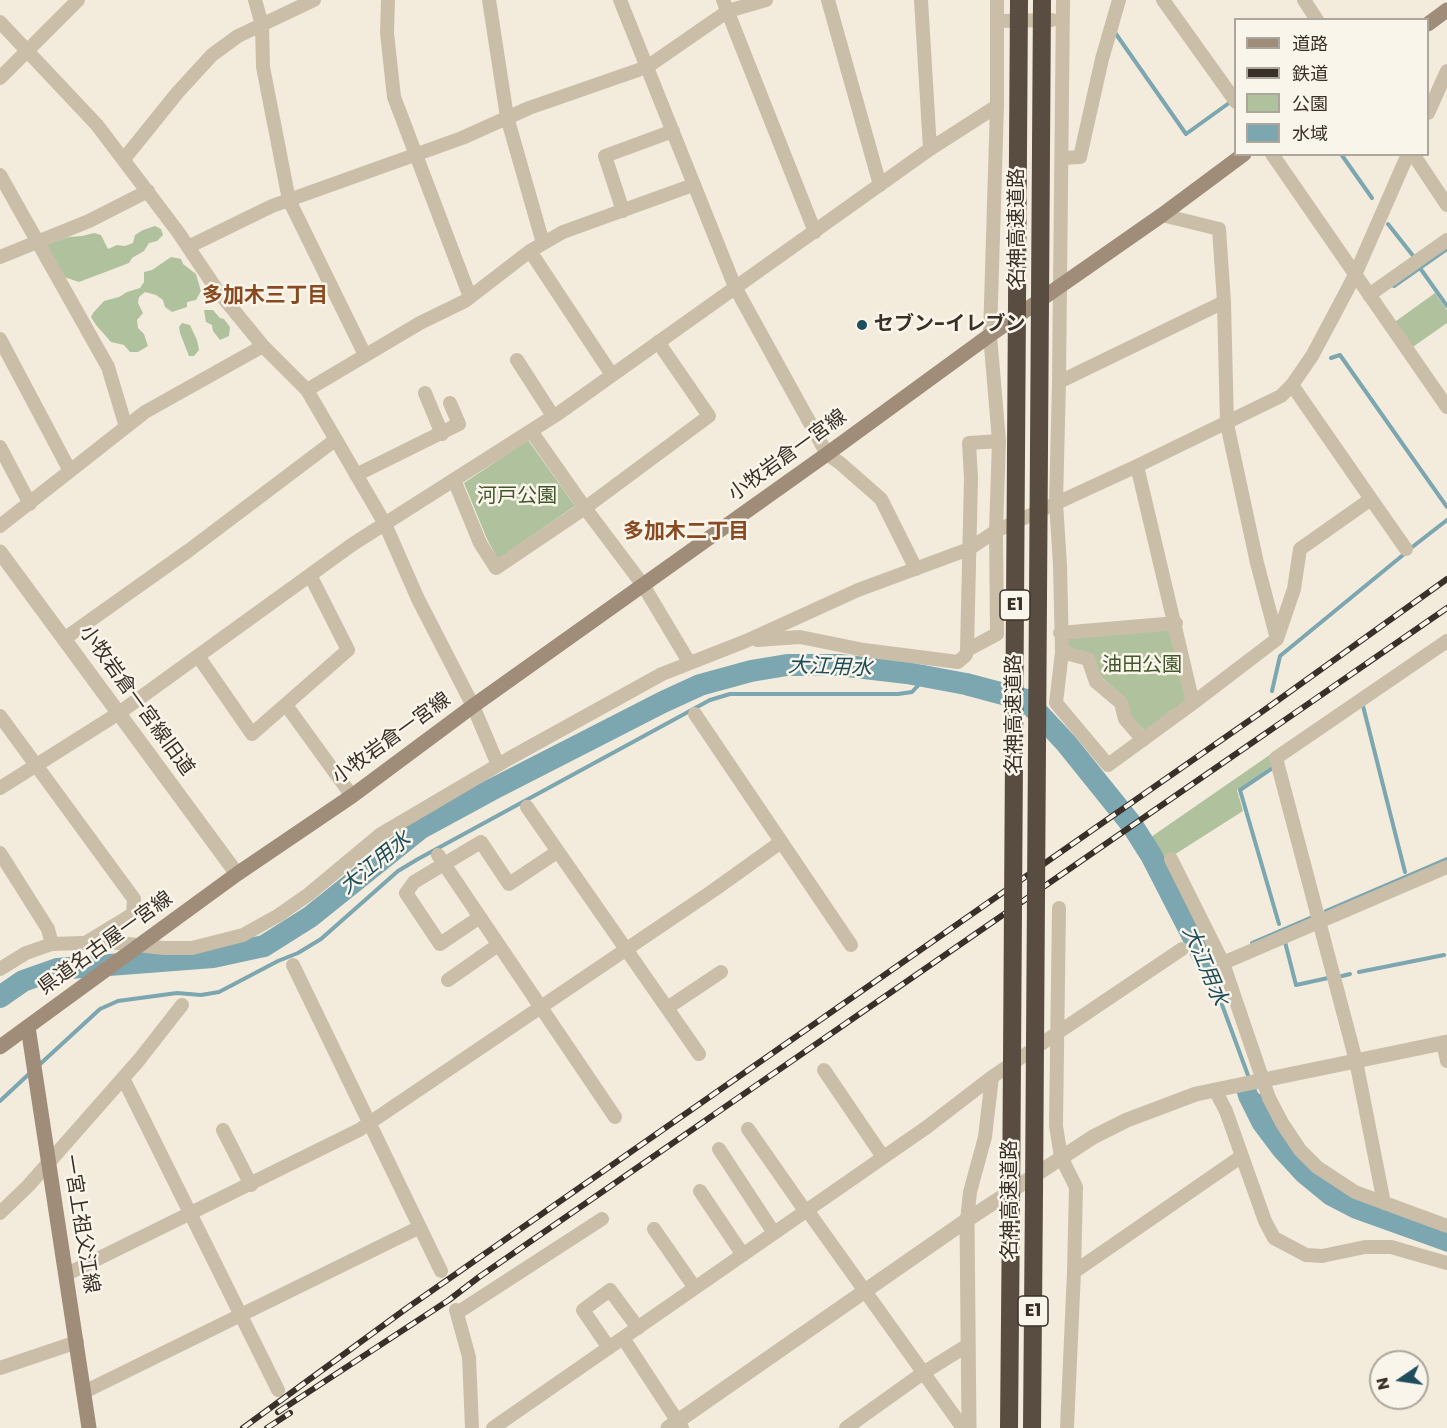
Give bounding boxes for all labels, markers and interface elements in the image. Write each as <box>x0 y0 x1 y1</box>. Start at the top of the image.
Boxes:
legend <box>1234 18 1429 156</box>
text: 道路 <box>1292 31 1328 56</box>
text: 鉄道 <box>1292 61 1328 86</box>
text: 公園 <box>1292 91 1328 116</box>
text: 水域 <box>1292 121 1328 146</box>
street label: 名神高速道路 <box>1006 168 1030 288</box>
district label: 多加木三丁目 <box>202 284 328 310</box>
place label: セブン-イレブン <box>874 313 1026 337</box>
marker: セブン-イレブン <box>855 318 869 332</box>
street label: 小牧岩倉一宮線 <box>724 405 852 507</box>
park label: 河戸公園 <box>477 485 557 509</box>
district label: 多加木二丁目 <box>623 520 749 546</box>
road number: E1 <box>1000 590 1030 620</box>
street label: 小牧岩倉一宮線旧道 <box>73 621 199 781</box>
water label: 大江用水 <box>788 654 872 682</box>
street label: 名神高速道路 <box>1003 654 1027 774</box>
park label: 油田公園 <box>1102 654 1182 678</box>
street label: 小牧岩倉一宮線 <box>328 688 456 790</box>
water label: 大江用水 <box>335 828 417 900</box>
street label: 県道名古屋一宮線 <box>34 887 178 1001</box>
water label: 大江用水 <box>1176 922 1232 1010</box>
street label: 名神高速道路 <box>999 1140 1023 1260</box>
street label: 一宮上祖父江線 <box>57 1153 103 1295</box>
road number: E1 <box>1018 1296 1048 1326</box>
north arrow <box>1369 1350 1429 1410</box>
text: N <box>1370 1375 1395 1392</box>

